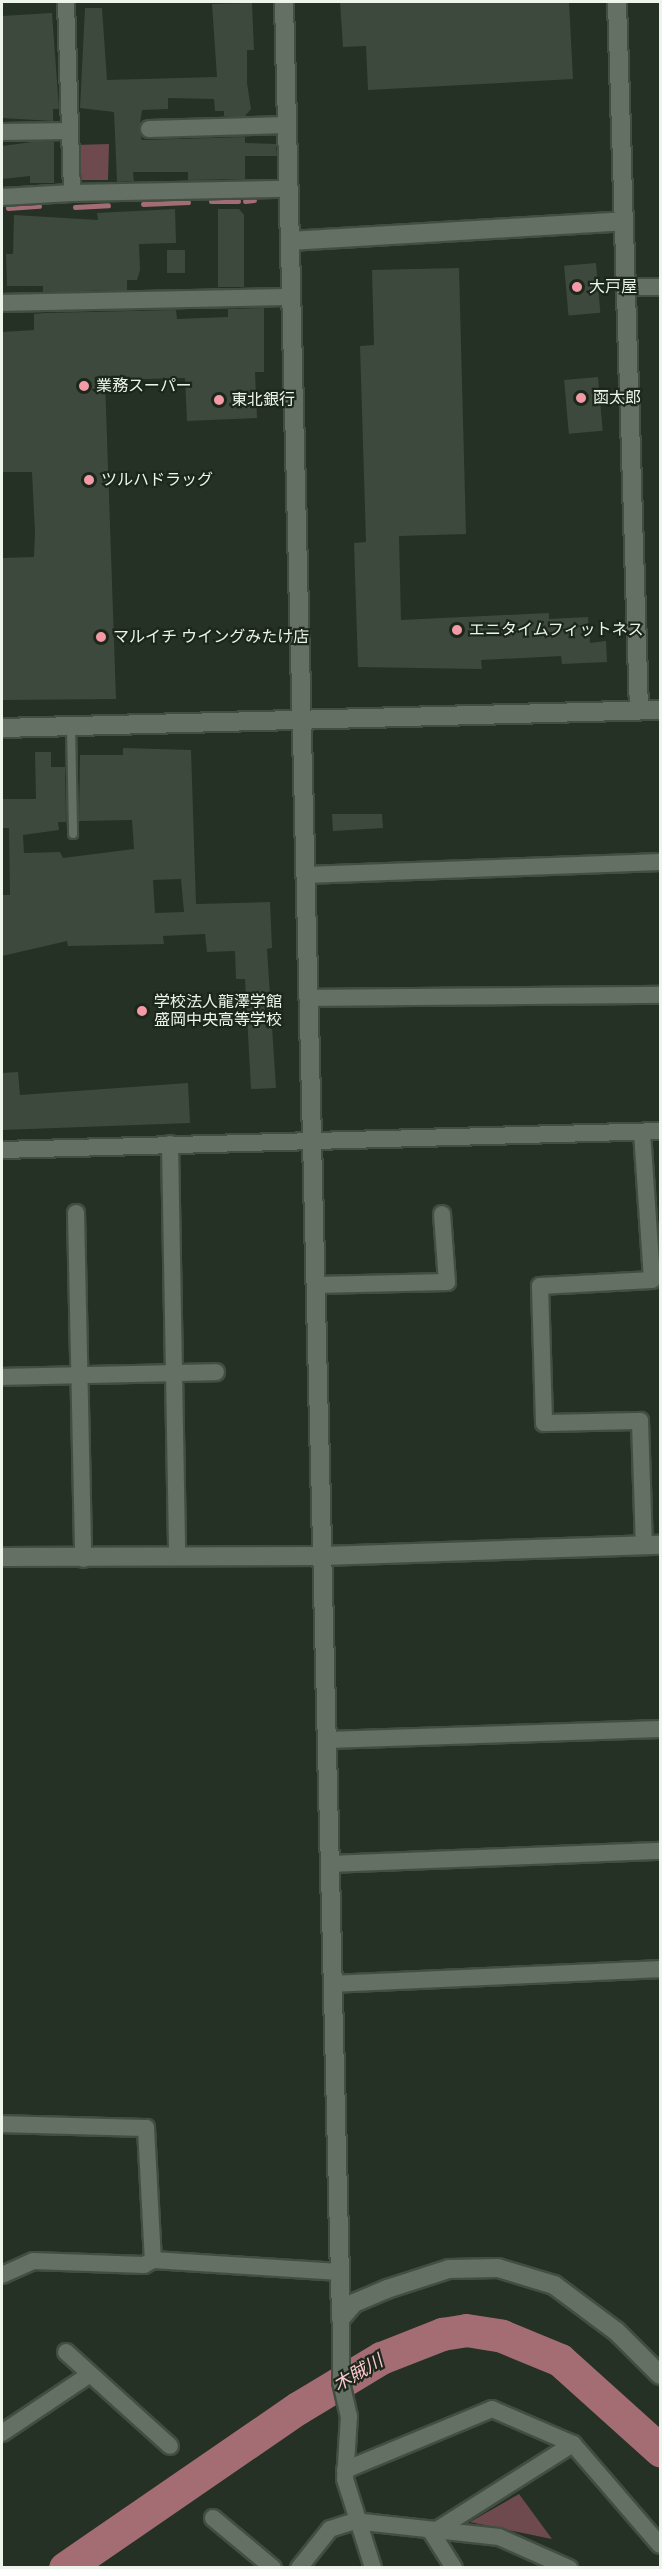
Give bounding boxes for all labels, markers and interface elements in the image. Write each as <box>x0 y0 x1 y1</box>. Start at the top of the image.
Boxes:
place label: 大戸屋 <box>589 277 637 297</box>
marker: 大戸屋 <box>570 280 584 294</box>
place label: 業務スーパー <box>96 376 192 396</box>
marker: 業務スーパー <box>77 379 91 393</box>
place label: 函太郎 <box>593 388 641 408</box>
place label: 東北銀行 <box>231 390 295 410</box>
marker: 函太郎 <box>574 391 588 405</box>
marker: 東北銀行 <box>212 393 226 407</box>
place label: ツルハドラッグ <box>101 470 213 490</box>
marker: ツルハドラッグ <box>82 473 96 487</box>
place label: エニタイムフィットネス <box>469 620 645 640</box>
marker: エニタイムフィットネス <box>450 623 464 637</box>
place label: マルイチ ウイングみたけ店 <box>113 627 309 647</box>
marker: マルイチ ウイングみたけ店 <box>94 630 108 644</box>
place label: 学校法人龍澤学館 盛岡中央高等学校 <box>154 992 282 1030</box>
marker: 学校法人龍澤学館 盛岡中央高等学校 <box>135 1004 149 1018</box>
water label: 木賊川 <box>329 2350 387 2396</box>

